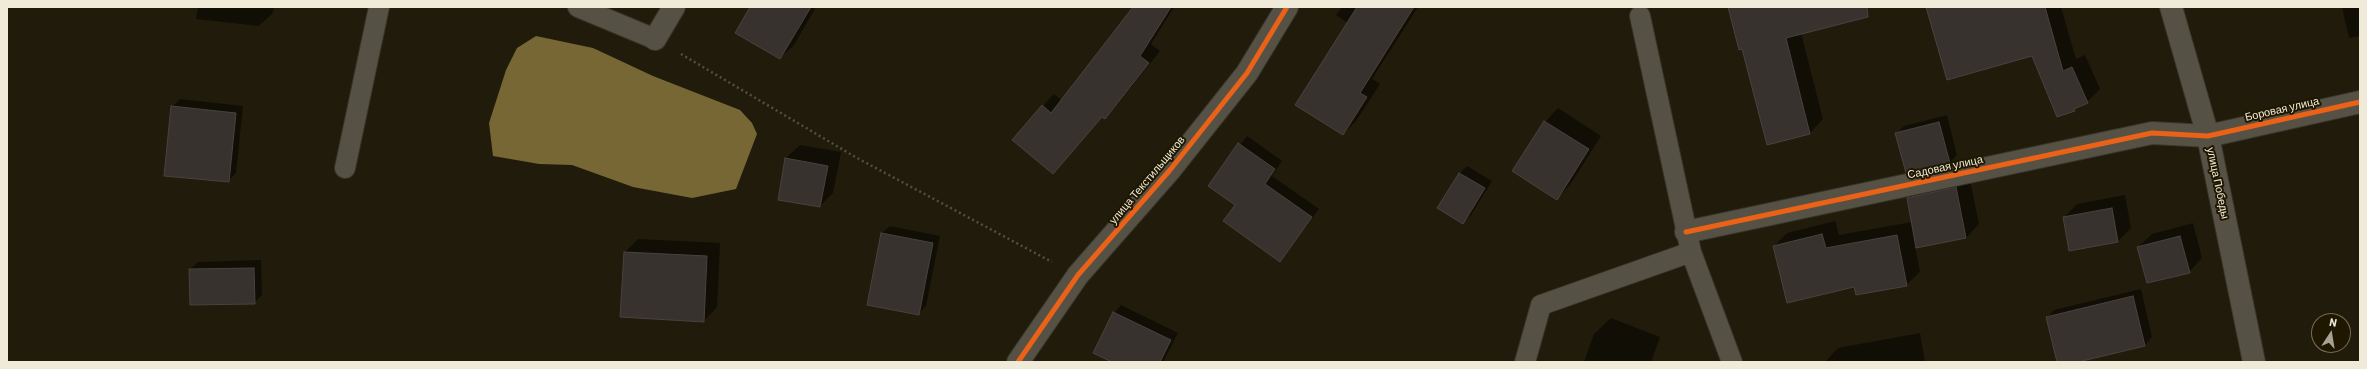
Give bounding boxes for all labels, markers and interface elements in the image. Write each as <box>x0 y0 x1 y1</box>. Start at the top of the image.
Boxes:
street label: Боровая улица <box>2244 94 2320 124</box>
street label: улица Текстильщиков <box>1106 133 1188 227</box>
street label: улица Победы <box>2204 146 2232 220</box>
street label: Садовая улица <box>1906 153 1984 181</box>
north arrow <box>2311 313 2351 353</box>
text: N <box>2328 315 2338 329</box>

